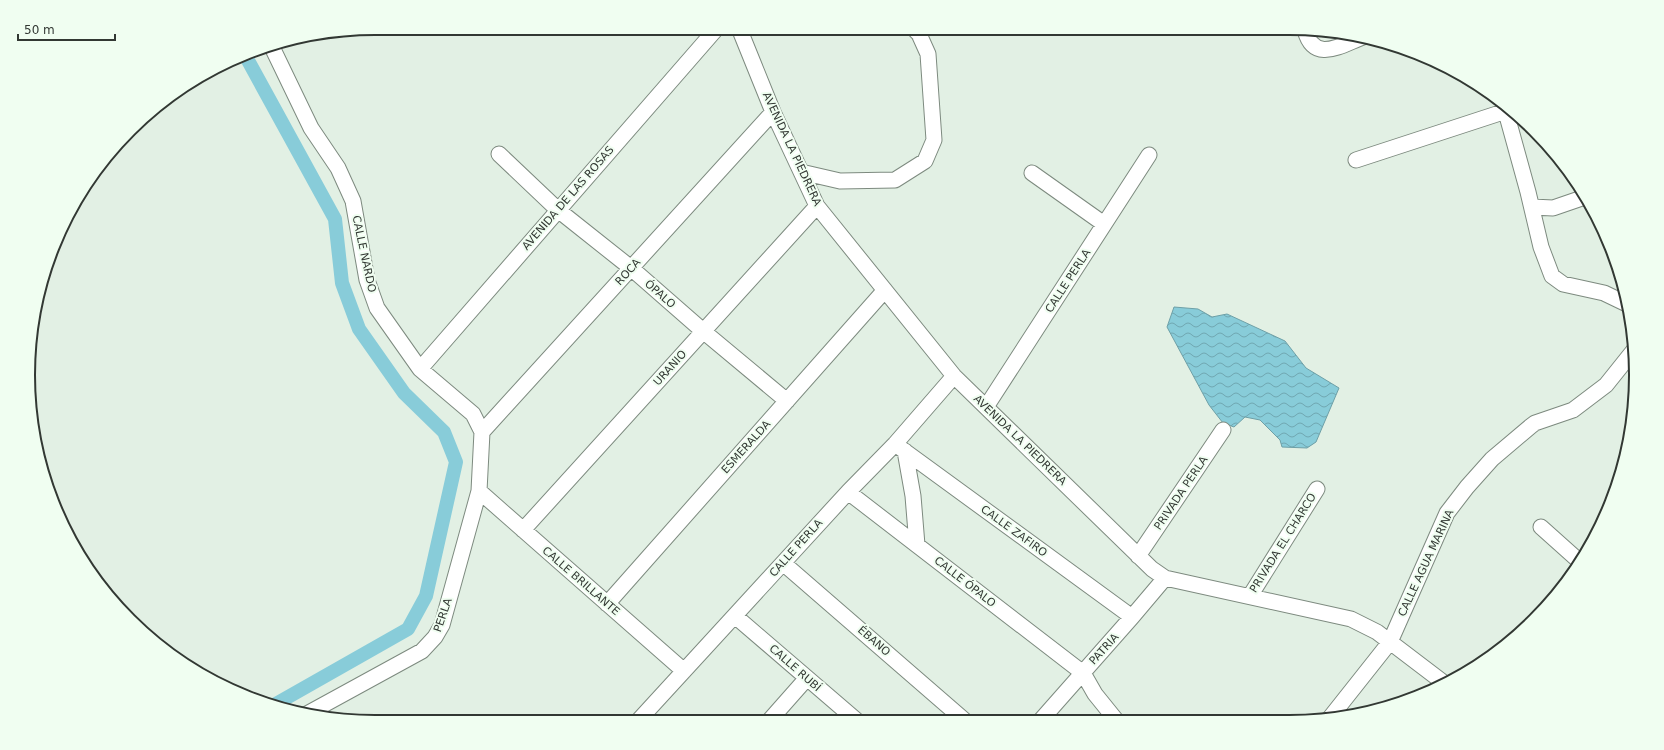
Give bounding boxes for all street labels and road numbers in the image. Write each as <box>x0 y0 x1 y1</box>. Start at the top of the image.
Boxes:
street label: AVENIDA LA PIEDRERA <box>760 90 824 208</box>
street label: AVENIDA DE LAS ROSAS <box>519 143 617 253</box>
street label: CALLE NARDO <box>349 214 379 294</box>
street label: CALLE PERLA <box>1043 246 1094 315</box>
street label: ROCA <box>613 256 644 288</box>
street label: ÓPALO <box>642 277 678 311</box>
street label: URANIO <box>651 347 689 388</box>
street label: AVENIDA LA PIEDRERA <box>971 392 1069 488</box>
street label: ESMERALDA <box>719 417 774 476</box>
street label: PRIVADA PERLA <box>1151 453 1211 532</box>
street label: PRIVADA EL CHARCO <box>1247 491 1319 595</box>
street label: CALLE ZAFIRO <box>978 503 1050 560</box>
street label: CALLE AGUA MARINA <box>1395 507 1457 619</box>
street label: CALLE PERLA <box>767 516 826 579</box>
street label: CALLE BRILLANTE <box>540 544 622 618</box>
street label: CALLE ÓPALO <box>932 554 999 610</box>
street label: PERLA <box>431 596 455 634</box>
street label: ÉBANO <box>855 623 893 659</box>
street label: PATRIA <box>1087 630 1122 667</box>
street label: CALLE RUBÍ <box>766 642 824 694</box>

